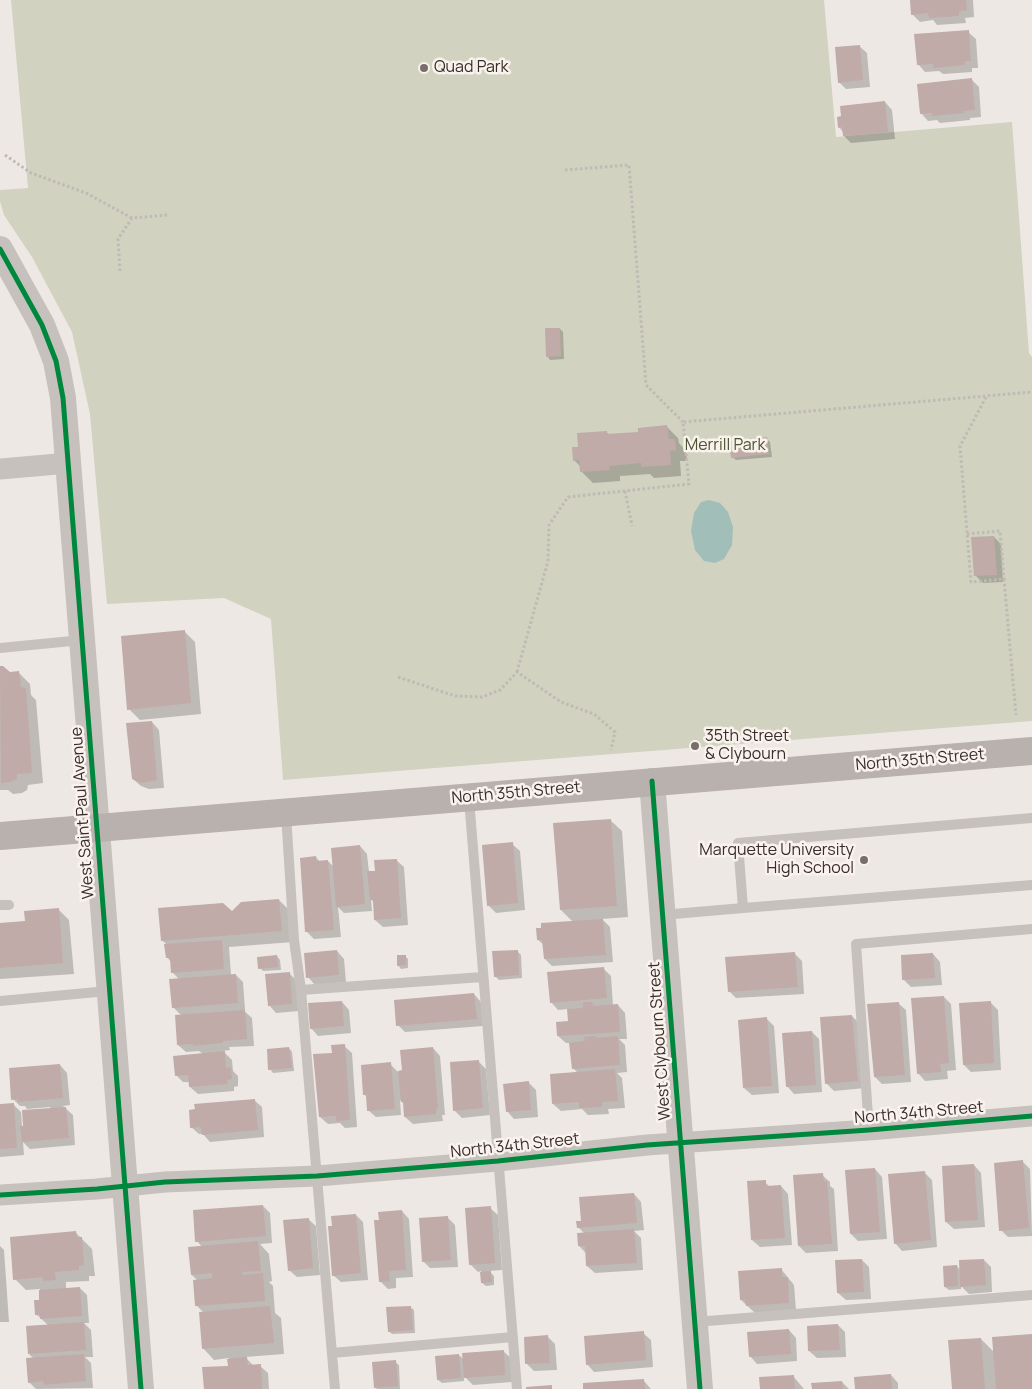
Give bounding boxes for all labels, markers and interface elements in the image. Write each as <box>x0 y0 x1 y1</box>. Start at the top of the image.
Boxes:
place label: Quad Park <box>434 58 509 78</box>
marker: Quad Park <box>418 62 430 74</box>
park label: Merrill Park <box>685 436 765 456</box>
street label: West Saint Paul Avenue <box>67 726 99 900</box>
place label: 35th Street & Clybourn <box>705 727 789 765</box>
marker: 35th Street & Clybourn <box>689 740 701 752</box>
street label: North 35th Street <box>855 745 985 775</box>
street label: North 35th Street <box>451 778 581 808</box>
place label: Marquette University High School <box>699 841 854 879</box>
marker: Marquette University High School <box>858 854 870 866</box>
street label: West Clybourn Street <box>645 961 675 1121</box>
street label: North 34th Street <box>854 1098 984 1128</box>
street label: North 34th Street <box>450 1130 580 1162</box>

